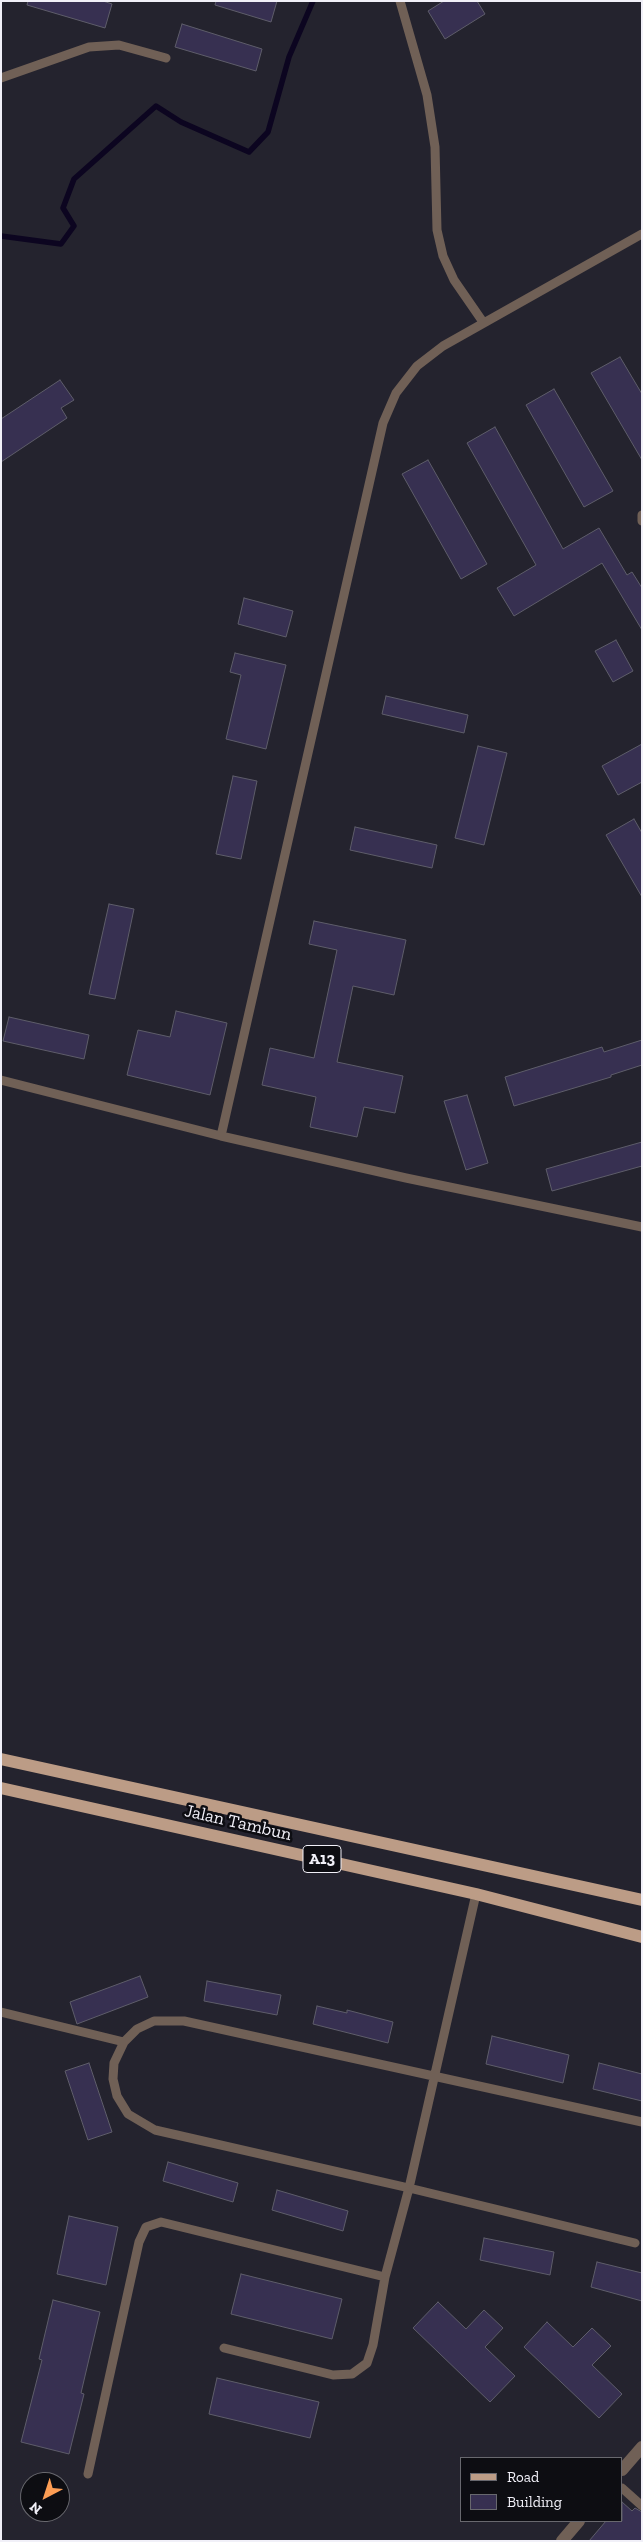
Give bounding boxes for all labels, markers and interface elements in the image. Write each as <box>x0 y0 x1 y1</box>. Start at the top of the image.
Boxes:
street label: Jalan Tambun <box>182 1800 294 1846</box>
road number: A13 <box>303 1846 341 1872</box>
legend <box>460 2457 623 2522</box>
text: Road <box>507 2468 539 2486</box>
north arrow <box>20 2472 70 2522</box>
text: Building <box>507 2493 562 2511</box>
text: N <box>26 2498 45 2518</box>

